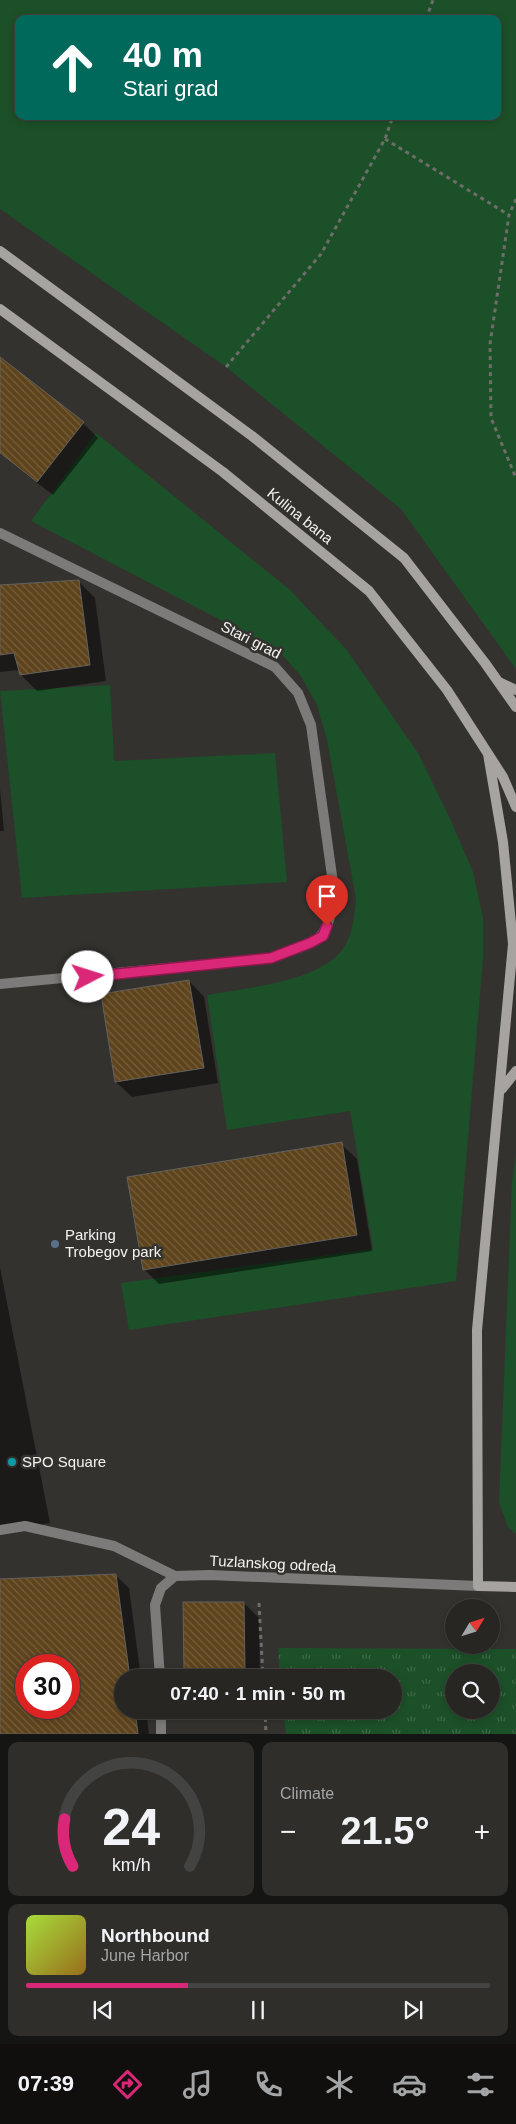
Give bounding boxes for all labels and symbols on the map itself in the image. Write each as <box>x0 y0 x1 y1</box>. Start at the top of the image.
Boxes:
street label: Kulina bana <box>264 484 337 548</box>
street label: Stari grad <box>218 617 284 662</box>
pin <box>306 875 348 926</box>
position arrow <box>61 950 113 1002</box>
place label: Parking Trobegov park <box>65 1226 162 1260</box>
marker: Parking Trobegov park <box>49 1238 61 1250</box>
place label: SPO Square <box>22 1453 106 1470</box>
marker: SPO Square <box>6 1456 18 1468</box>
street label: Tuzlanskog odreda <box>209 1552 338 1575</box>
north arrow <box>445 1599 500 1654</box>
speed limit sign: 30 <box>15 1654 80 1719</box>

